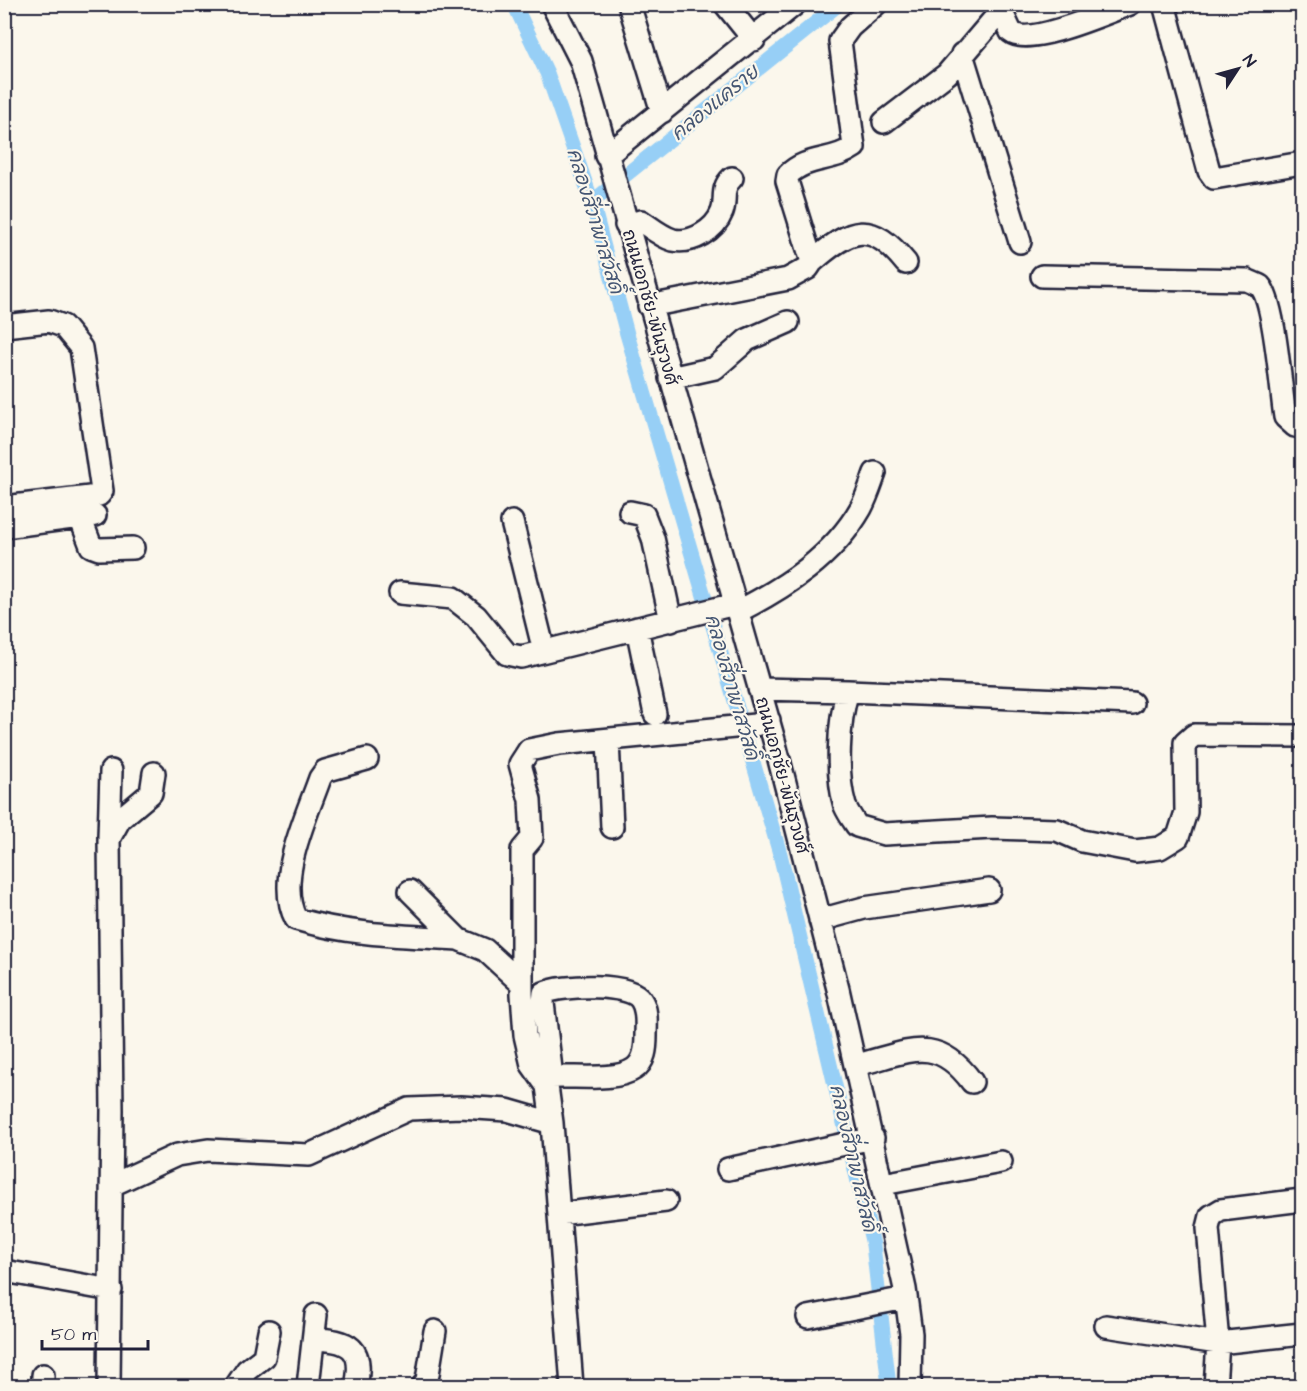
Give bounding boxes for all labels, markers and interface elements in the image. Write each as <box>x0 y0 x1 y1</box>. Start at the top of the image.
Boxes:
north arrow <box>1208 39 1268 99</box>
text: N <box>1237 50 1261 71</box>
water label: คลองเเคราย <box>665 58 766 147</box>
water label: คลองสี่วาพาสวัสดิ์ <box>560 143 637 303</box>
street label: ถนนเอกชัย-พันธุวงศ์ <box>615 226 686 390</box>
water label: คลองสี่วาพาสวัสดิ์ <box>698 609 773 769</box>
street label: ถนนเอกชัย-พันธุวงศ์ <box>748 694 816 858</box>
water label: คลองสี่วาพาสวัสดิ์ <box>822 1080 890 1240</box>
scale bar <box>42 1313 148 1351</box>
text: 50 m <box>51 1322 96 1347</box>

